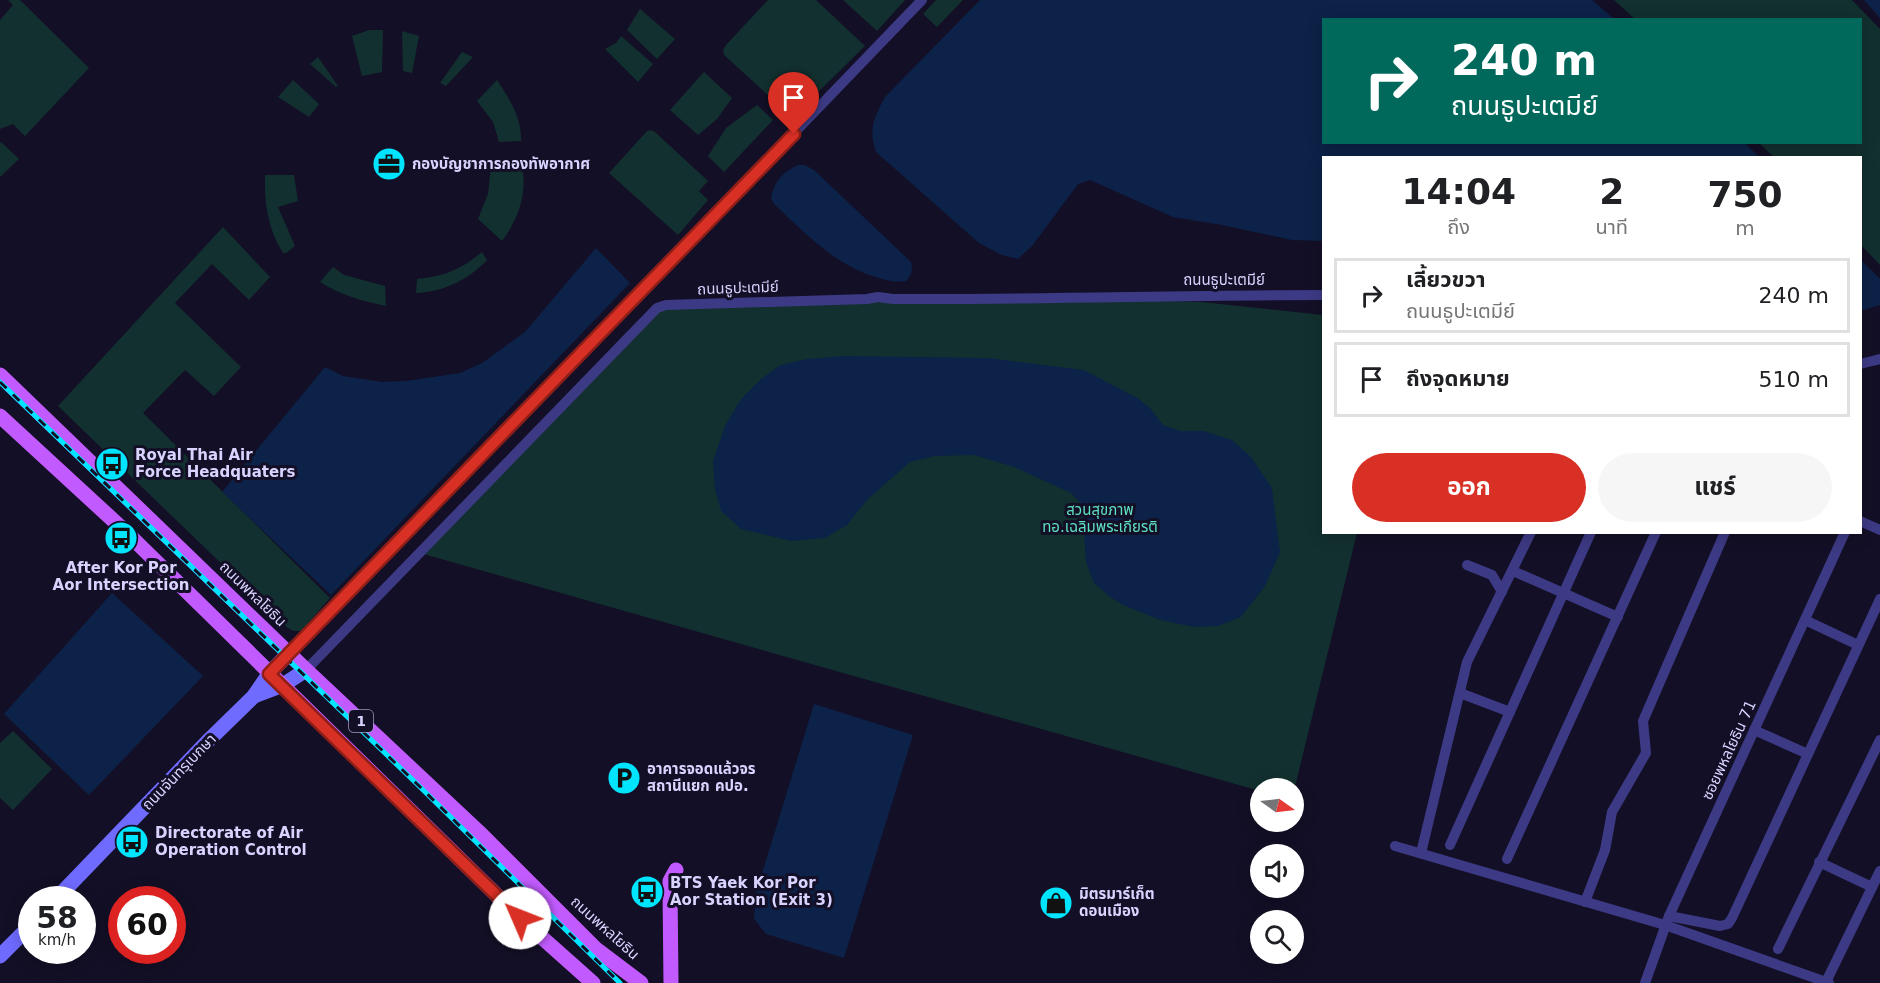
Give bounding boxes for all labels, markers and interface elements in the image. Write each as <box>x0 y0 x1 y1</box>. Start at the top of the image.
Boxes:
text: 240 m <box>1451 36 1597 85</box>
icon: right <box>1352 42 1430 120</box>
pin <box>768 72 819 134</box>
icon: arrive <box>777 81 810 114</box>
text: ถนนธูปะเตมีย์ <box>1451 90 1598 121</box>
office icon: กองบัญชาการกองทัพอากาศ <box>371 146 407 182</box>
place label: กองบัญชาการกองทัพอากาศ <box>412 155 590 173</box>
text: 14:04 <box>1401 171 1516 212</box>
text: 2 <box>1599 171 1624 212</box>
text: 750 <box>1707 174 1783 215</box>
text: ถึง <box>1447 215 1470 239</box>
text: นาที <box>1595 215 1628 239</box>
text: m <box>1735 216 1755 240</box>
text: เลี้ยวขวา <box>1406 267 1486 292</box>
street label: ถนนธูปะเตมีย์ <box>1183 271 1265 289</box>
street label: ถนนธูปะเตมีย์ <box>697 278 779 298</box>
icon: right <box>1355 279 1388 312</box>
text: 240 m <box>1759 283 1829 308</box>
text: ถนนธูปะเตมีย์ <box>1406 299 1515 323</box>
icon: arrive <box>1355 363 1388 396</box>
text: ถึงจุดหมาย <box>1406 366 1510 391</box>
text: 510 m <box>1759 367 1829 392</box>
bus stop icon: Royal Thai Air Force Headquaters <box>94 446 130 482</box>
place label: Royal Thai Air Force Headquaters <box>135 446 295 481</box>
button: ออก <box>1352 453 1586 522</box>
button: แชร์ <box>1598 453 1832 522</box>
park label: สวนสุขภาพ ทอ.เฉลิมพระเกียรติ <box>1042 501 1158 536</box>
bus stop icon: After Kor Por Aor Intersection <box>103 520 139 556</box>
street label: ถนนพหลโยธิน <box>216 558 290 630</box>
place label: After Kor Por Aor Intersection <box>53 559 189 594</box>
street label: ซอยพหลโยธิน 71 <box>1698 697 1760 803</box>
road number: 1 <box>349 710 373 732</box>
street label: ถนนจันทรุเบกษา <box>138 730 220 814</box>
parking icon: อาคารจอดแล้วจร สถานีแยก คปอ. <box>606 760 642 796</box>
place label: อาคารจอดแล้วจร สถานีแยก คปอ. <box>647 760 756 795</box>
north arrow <box>1250 778 1304 832</box>
map controls <box>1250 778 1304 964</box>
bus stop icon: Directorate of Air Operation Control <box>114 824 150 860</box>
place label: Directorate of Air Operation Control <box>155 824 307 859</box>
button: sound <box>1250 844 1304 898</box>
bus stop icon: BTS Yaek Kor Por Aor Station (Exit 3) <box>629 874 665 910</box>
place label: BTS Yaek Kor Por Aor Station (Exit 3) <box>670 874 833 909</box>
shop icon: มิตรมาร์เก็ต ดอนเมือง <box>1038 885 1074 921</box>
place label: มิตรมาร์เก็ต ดอนเมือง <box>1079 885 1155 920</box>
speed limit sign: 60 <box>108 886 186 964</box>
position arrow <box>488 886 552 950</box>
street label: ถนนพหลโยธิน <box>567 893 643 963</box>
text: 58 <box>36 900 78 935</box>
button: search <box>1250 910 1304 964</box>
text: km/h <box>38 931 76 949</box>

